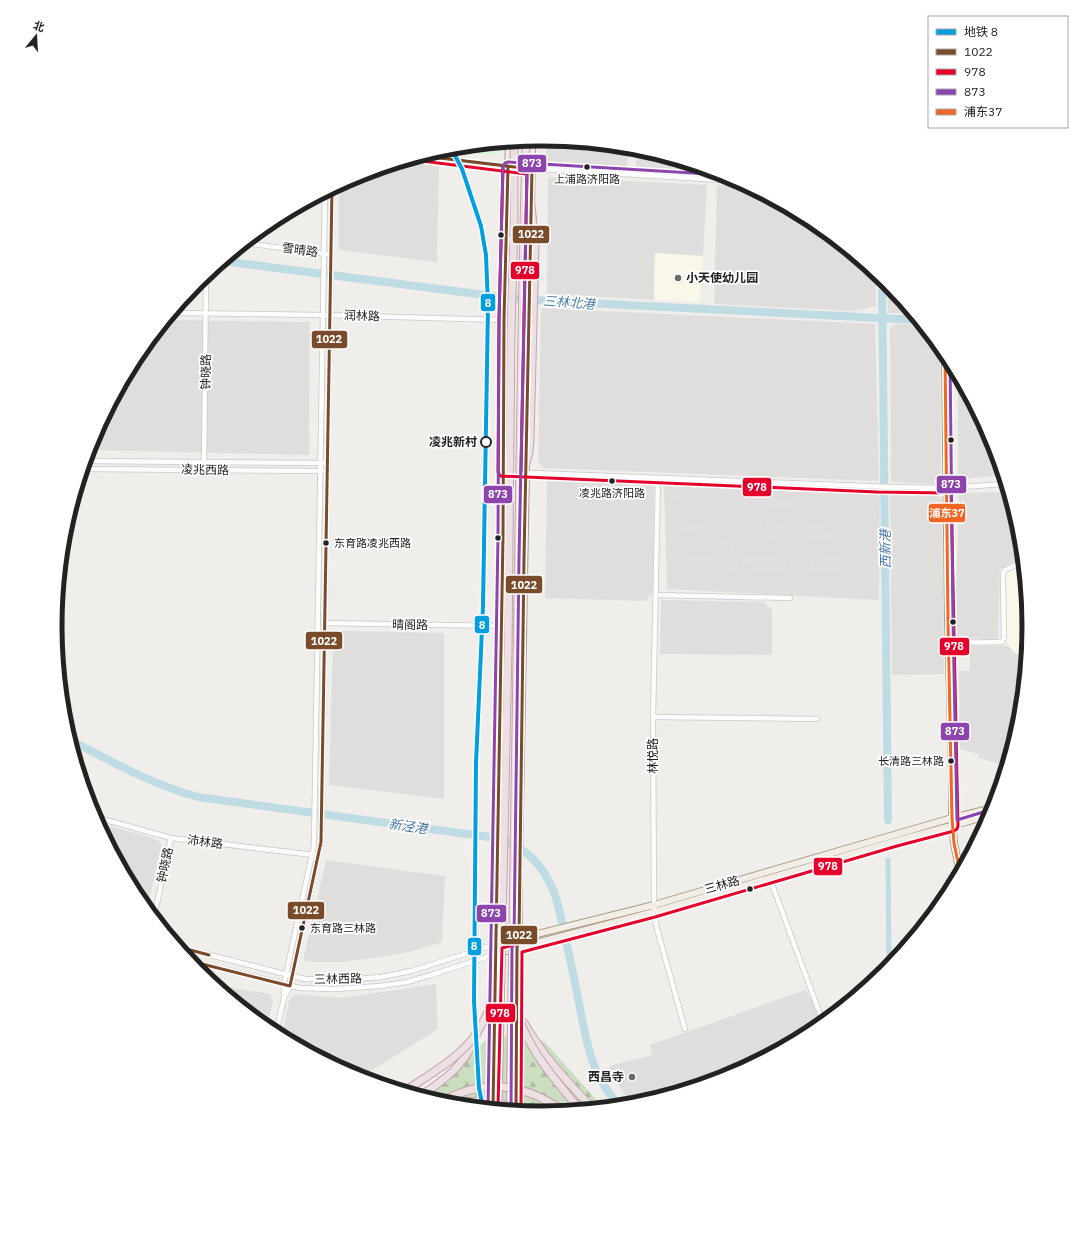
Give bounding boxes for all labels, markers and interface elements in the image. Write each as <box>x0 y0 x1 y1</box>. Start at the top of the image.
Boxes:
north arrow <box>16 16 56 56</box>
legend <box>928 16 1068 128</box>
text: 北 <box>32 18 46 35</box>
text: 地铁 8 <box>964 24 998 39</box>
text: 1022 <box>964 44 993 59</box>
text: 978 <box>964 64 986 79</box>
text: 873 <box>964 84 986 99</box>
text: 浦东37 <box>964 104 1002 119</box>
line badge: 873 <box>517 154 547 173</box>
text: 873 <box>522 156 542 170</box>
marker: 上浦路济阳路 <box>582 162 592 172</box>
place label: 上浦路济阳路 <box>554 172 620 186</box>
line badge: 1022 <box>512 225 550 244</box>
text: 1022 <box>518 227 545 241</box>
unlabelled marker <box>496 230 506 240</box>
street label: 雪晴路 <box>281 240 319 259</box>
line badge: 978 <box>510 261 540 280</box>
text: 978 <box>515 263 535 277</box>
place label: 小天使幼儿园 <box>686 270 758 285</box>
marker: 小天使幼儿园 <box>673 273 683 283</box>
water label: 三林北港 <box>542 292 597 313</box>
line badge: 8 <box>480 293 496 312</box>
text: 8 <box>485 296 492 310</box>
street label: 润林路 <box>344 307 380 324</box>
line badge: 1022 <box>311 330 348 349</box>
text: 1022 <box>316 332 343 346</box>
street label: 钟晓路 <box>198 354 213 390</box>
place label: 凌兆新村 <box>429 434 477 449</box>
unlabelled marker <box>946 435 956 445</box>
marker: 凌兆新村 <box>480 436 492 448</box>
street label: 凌兆西路 <box>181 462 229 477</box>
line badge: 873 <box>936 475 967 494</box>
marker: 凌兆路济阳路 <box>607 476 617 486</box>
line badge: 978 <box>742 477 772 497</box>
text: 873 <box>941 477 961 491</box>
text: 978 <box>747 480 767 494</box>
line badge: 873 <box>483 485 513 504</box>
place label: 凌兆路济阳路 <box>579 486 645 500</box>
text: 873 <box>488 487 508 501</box>
line badge: 浦东37 <box>928 503 966 523</box>
text: 浦东37 <box>929 506 965 520</box>
water label: 西新港 <box>877 527 894 569</box>
unlabelled marker <box>493 533 503 543</box>
place label: 东育路凌兆西路 <box>334 536 411 550</box>
marker: 东育路凌兆西路 <box>321 538 331 548</box>
line badge: 1022 <box>505 575 543 594</box>
text: 1022 <box>511 578 538 592</box>
line badge: 8 <box>474 615 490 634</box>
street label: 晴阁路 <box>392 617 428 632</box>
unlabelled marker <box>948 617 958 627</box>
text: 8 <box>479 618 486 632</box>
line badge: 1022 <box>305 631 343 650</box>
text: 1022 <box>311 634 338 648</box>
line badge: 978 <box>939 637 970 656</box>
text: 978 <box>944 639 964 653</box>
line badge: 873 <box>940 722 970 741</box>
text: 873 <box>945 724 965 738</box>
street label: 林悦路 <box>645 738 660 774</box>
place label: 长清路三林路 <box>878 754 944 768</box>
marker: 长清路三林路 <box>946 756 956 766</box>
water label: 新泾港 <box>387 815 430 838</box>
street label: 沛林路 <box>186 832 224 851</box>
street label: 钟晓路 <box>153 846 176 884</box>
line badge: 978 <box>813 857 843 876</box>
text: 978 <box>818 859 838 873</box>
street label: 三林路 <box>702 872 741 897</box>
unlabelled marker <box>745 884 755 894</box>
line badge: 1022 <box>287 901 325 920</box>
text: 1022 <box>293 903 320 917</box>
line badge: 873 <box>476 904 507 923</box>
text: 873 <box>481 906 501 920</box>
place label: 东育路三林路 <box>310 921 376 935</box>
marker: 东育路三林路 <box>297 923 307 933</box>
line badge: 1022 <box>500 925 538 945</box>
text: 1022 <box>506 928 533 942</box>
line badge: 8 <box>467 937 482 956</box>
text: 8 <box>471 939 478 953</box>
street label: 三林西路 <box>314 971 362 986</box>
line badge: 978 <box>485 1003 516 1023</box>
text: 978 <box>490 1006 510 1020</box>
place label: 西昌寺 <box>588 1069 624 1084</box>
marker: 西昌寺 <box>627 1072 637 1082</box>

